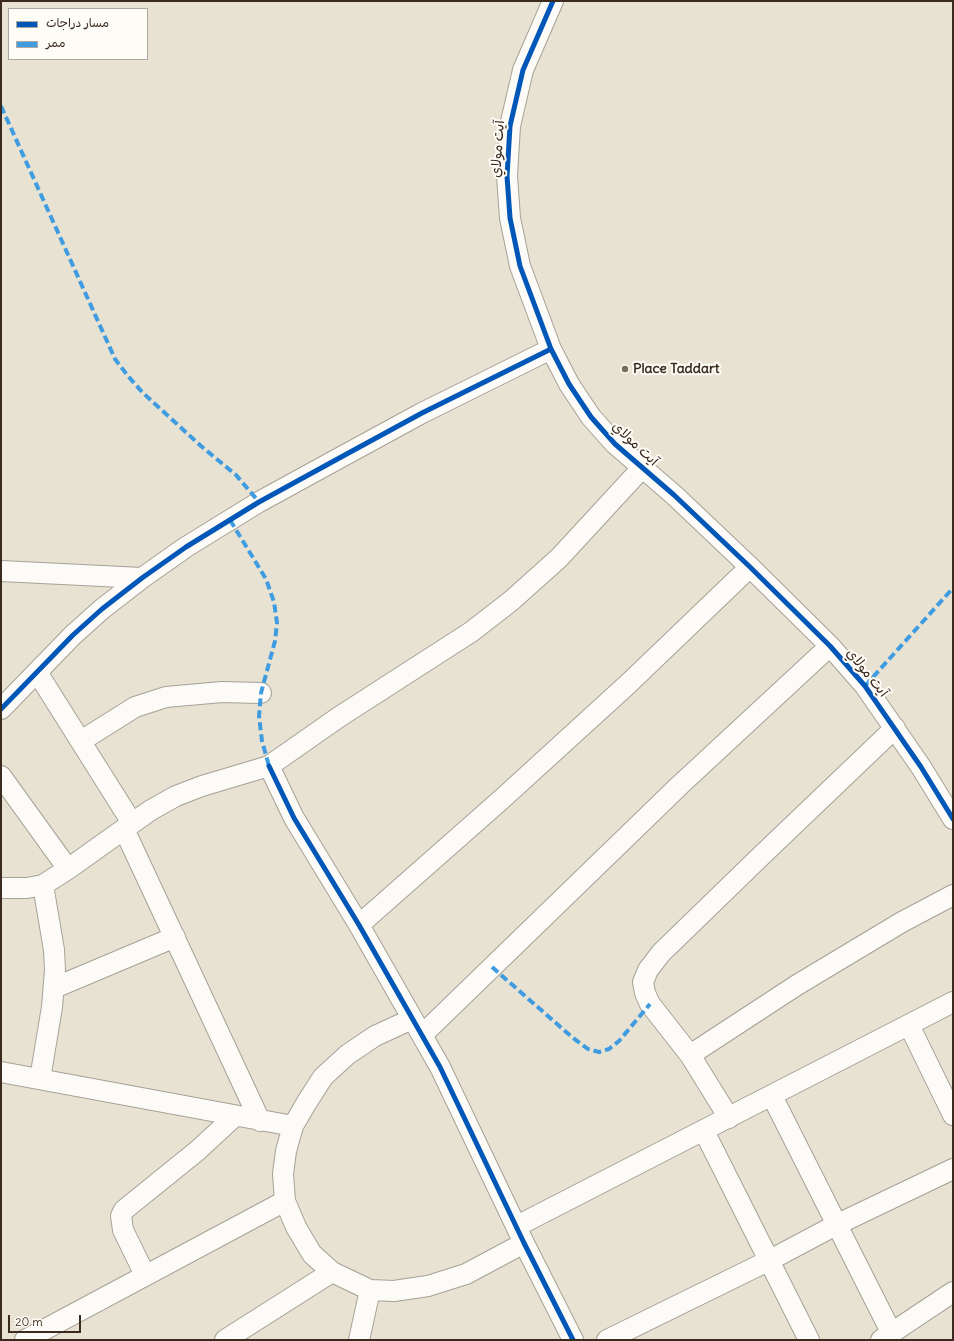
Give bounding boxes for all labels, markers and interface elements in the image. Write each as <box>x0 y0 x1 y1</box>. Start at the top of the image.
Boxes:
legend <box>8 8 148 60</box>
text: مسار دراجات <box>46 15 109 30</box>
text: ممر <box>46 35 65 50</box>
street label: آيت مولاي <box>488 120 508 178</box>
place label: Place Taddart <box>633 361 719 377</box>
marker: Place Taddart <box>620 364 630 374</box>
street label: آيت مولاي <box>608 418 662 470</box>
street label: آيت مولاي <box>842 645 892 701</box>
scale bar <box>10 1307 83 1333</box>
text: 20 m <box>15 1314 43 1329</box>

